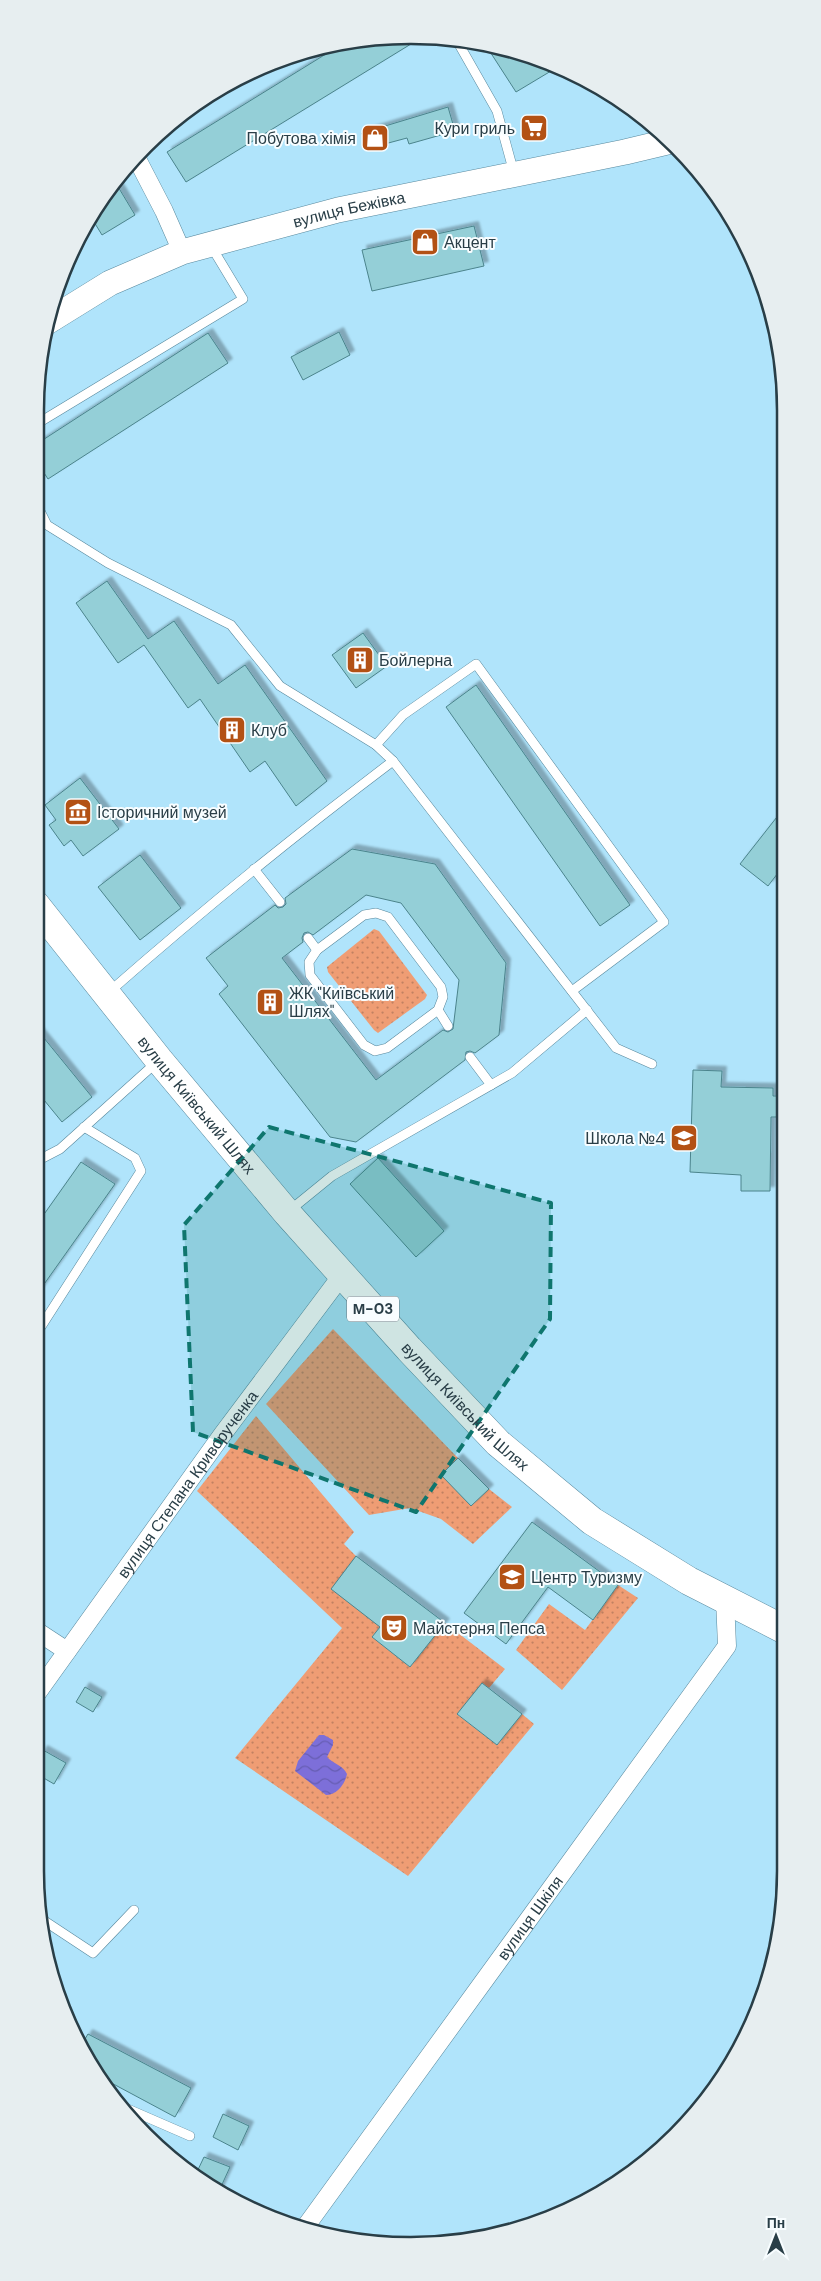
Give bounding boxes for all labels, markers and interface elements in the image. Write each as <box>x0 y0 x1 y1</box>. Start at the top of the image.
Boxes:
supermarket icon: Кури гриль <box>519 113 549 143</box>
place label: Кури гриль <box>434 118 515 139</box>
shop icon: Побутова хімія <box>360 123 390 153</box>
place label: Побутова хімія <box>246 128 356 149</box>
street label: вулиця Бежівка <box>291 187 407 233</box>
shop icon: Акцент <box>410 227 440 257</box>
place label: Акцент <box>444 232 496 253</box>
building icon: Бойлерна <box>345 645 375 675</box>
place label: Бойлерна <box>379 650 452 671</box>
building icon: Клуб <box>217 715 247 745</box>
place label: Клуб <box>251 720 287 741</box>
museum icon: Історичний музей <box>63 797 93 827</box>
place label: Історичний музей <box>97 802 227 823</box>
place label: ЖК "Київський Шлях" <box>289 983 394 1022</box>
building icon: ЖК "Київський Шлях" <box>255 987 285 1017</box>
street label: вулиця Київський Шлях <box>133 1032 260 1179</box>
school or university icon: Школа №4 <box>669 1123 699 1153</box>
place label: Школа №4 <box>585 1128 665 1149</box>
road number: М-03 <box>347 1296 399 1322</box>
street label: вулиця Київський Шлях <box>397 1338 533 1476</box>
street label: вулиця Степана Криворученка <box>113 1386 263 1582</box>
school or university icon: Центр Туризму <box>497 1562 527 1592</box>
place label: Центр Туризму <box>531 1567 642 1588</box>
theatre icon: Майстерня Пепса <box>379 1613 409 1643</box>
place label: Майстерня Пепса <box>413 1618 545 1639</box>
street label: вулиця Шкіля <box>493 1872 568 1964</box>
north arrow <box>751 2211 801 2261</box>
text: Пн <box>767 2214 785 2232</box>

